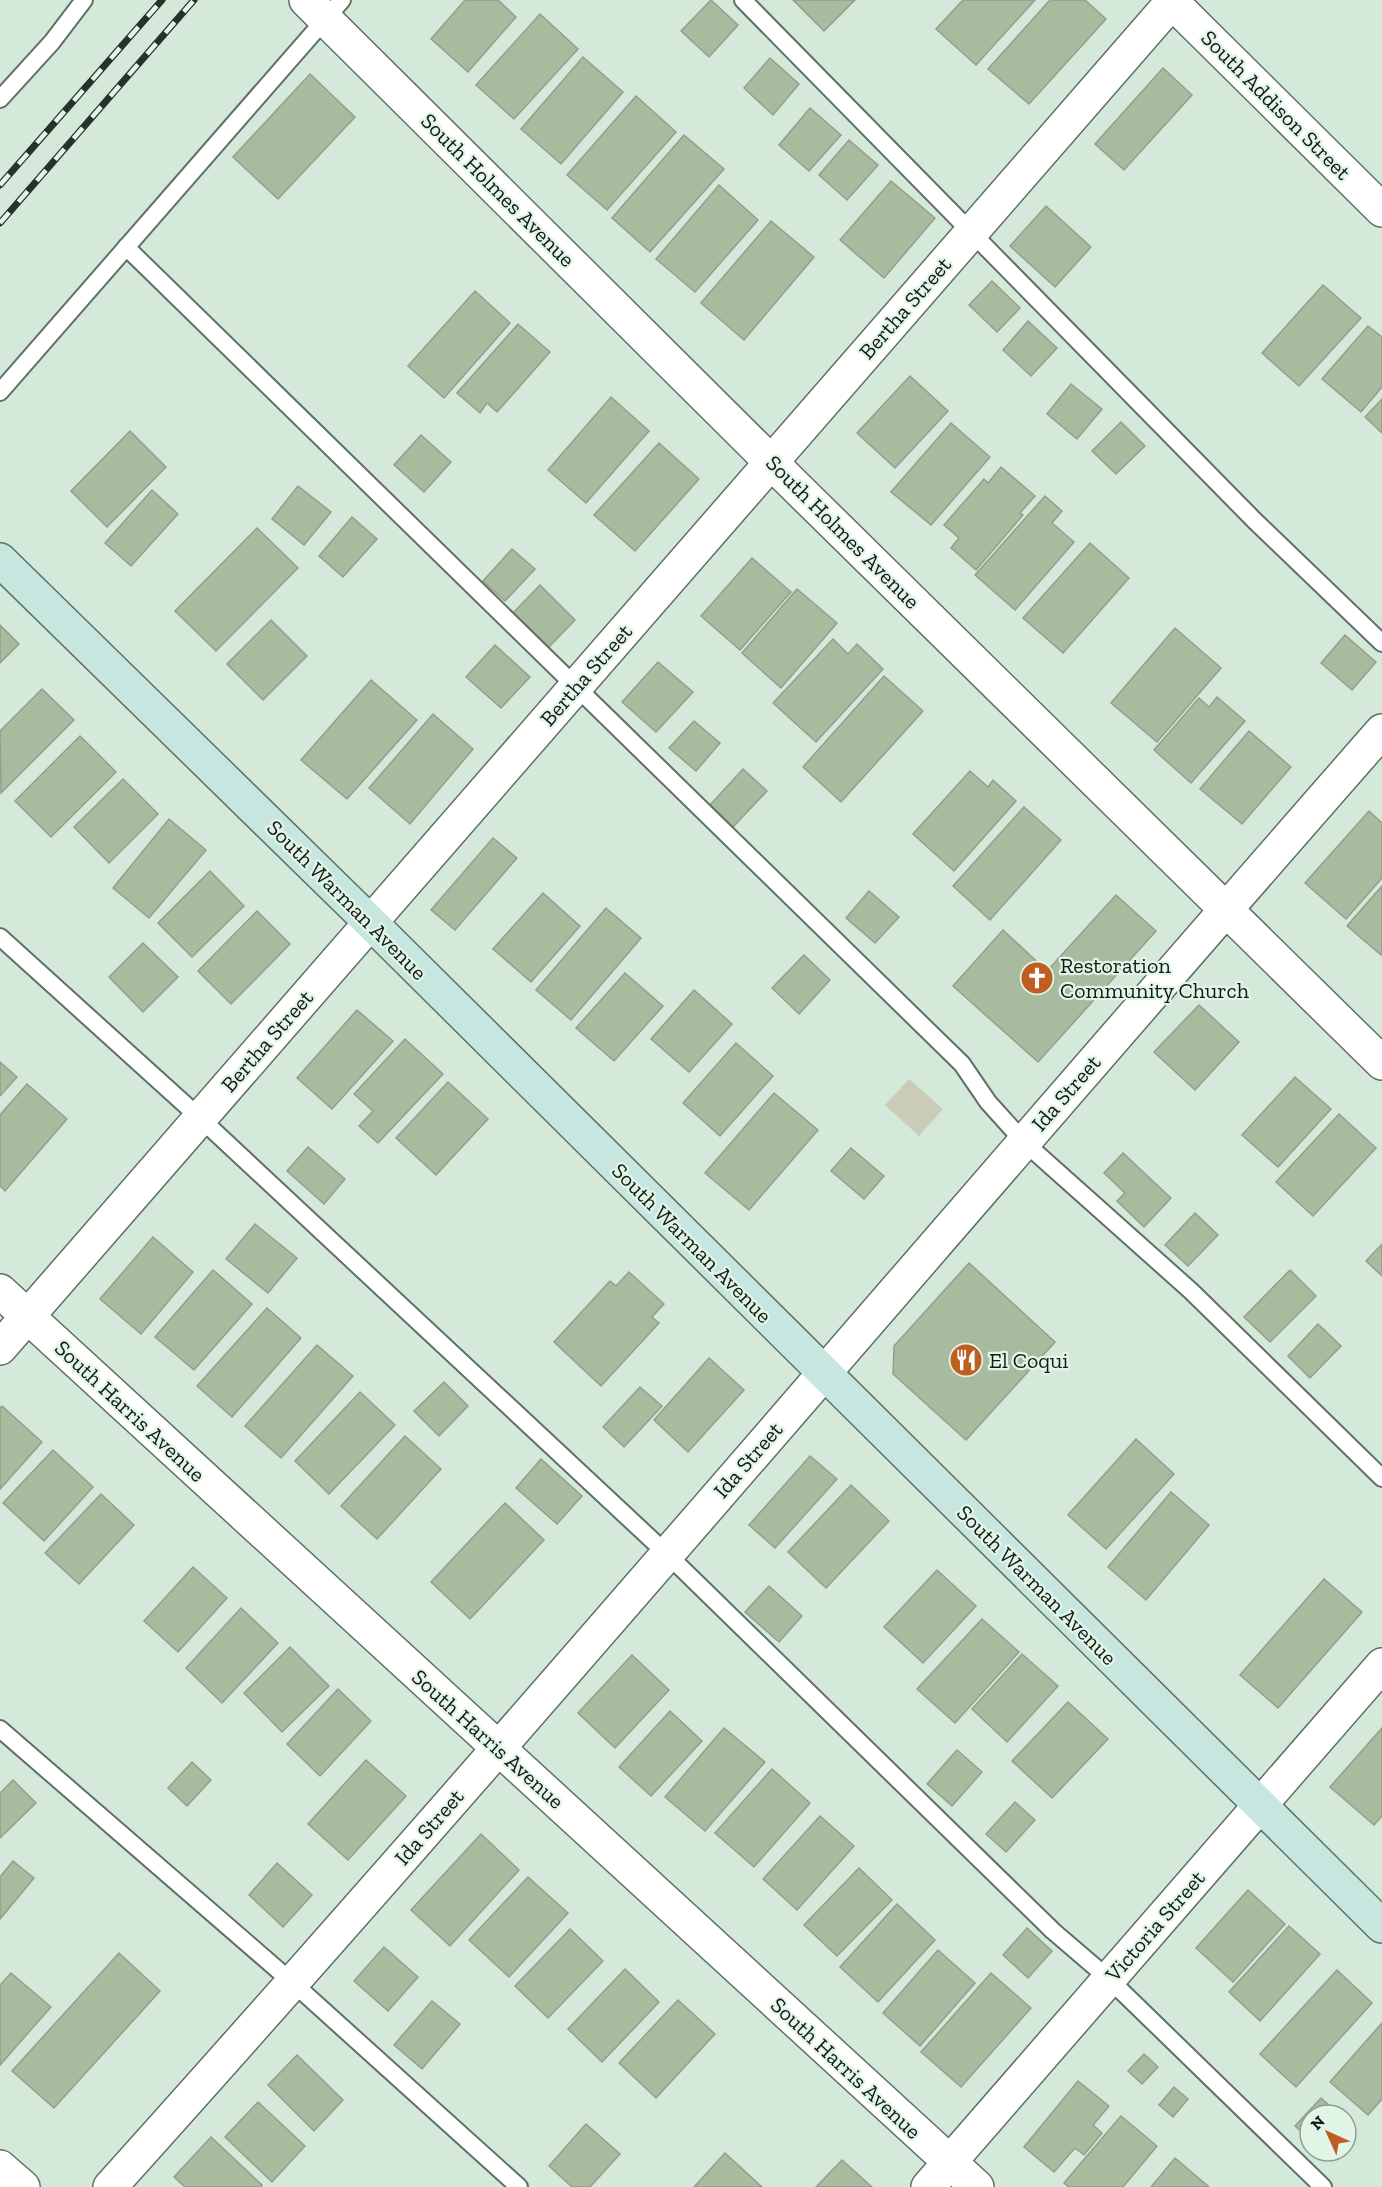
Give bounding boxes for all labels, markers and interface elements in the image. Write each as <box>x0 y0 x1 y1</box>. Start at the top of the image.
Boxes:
street label: South Addison Street <box>1195 24 1357 186</box>
street label: South Holmes Avenue <box>415 107 581 273</box>
street label: Bertha Street <box>853 251 957 365</box>
street label: South Holmes Avenue <box>760 449 926 615</box>
street label: Bertha Street <box>534 618 638 732</box>
street label: South Warman Avenue <box>261 814 433 986</box>
place label: Restoration Community Church <box>1060 952 1250 1004</box>
church icon: Restoration Community Church <box>1019 960 1055 996</box>
street label: Bertha Street <box>215 984 319 1098</box>
street label: Ida Street <box>1026 1049 1107 1137</box>
street label: South Warman Avenue <box>606 1157 778 1329</box>
street label: South Harris Avenue <box>49 1334 211 1488</box>
restaurant icon: El Coqui <box>948 1342 984 1378</box>
place label: El Coqui <box>989 1347 1069 1374</box>
street label: Ida Street <box>708 1416 789 1504</box>
street label: South Warman Avenue <box>951 1499 1123 1671</box>
street label: South Harris Avenue <box>406 1663 570 1815</box>
street label: Ida Street <box>389 1783 470 1871</box>
street label: Victoria Street <box>1099 1864 1211 1988</box>
street label: South Harris Avenue <box>765 1991 927 2145</box>
north arrow <box>1298 2103 1358 2163</box>
text: N <box>1307 2112 1329 2134</box>

